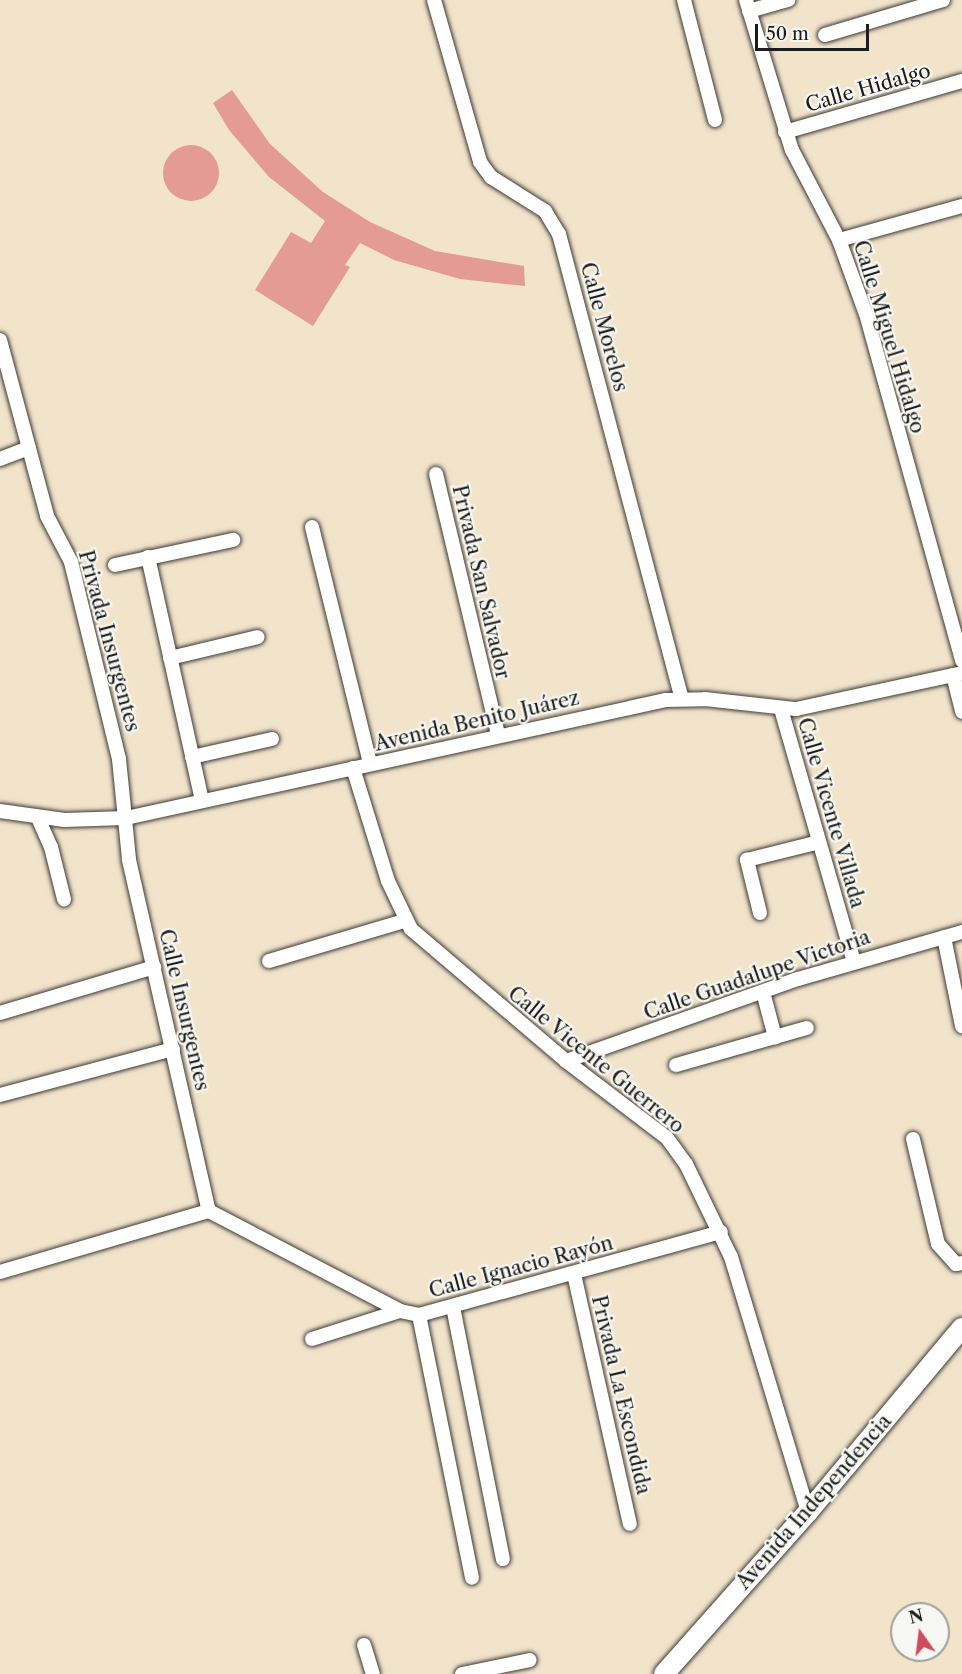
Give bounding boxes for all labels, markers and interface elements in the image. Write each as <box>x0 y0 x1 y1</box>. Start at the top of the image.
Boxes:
scale bar <box>758 12 872 50</box>
text: 50 m <box>766 23 809 45</box>
street label: Calle Hidalgo <box>803 59 933 117</box>
street label: Calle Miguel Hidalgo <box>848 238 930 436</box>
street label: Calle Morelos <box>575 260 633 394</box>
street label: Privada San Salvador <box>447 483 515 681</box>
street label: Privada Insurgentes <box>73 548 145 734</box>
street label: Avenida Benito Juárez <box>372 686 582 756</box>
street label: Calle Vicente Villada <box>792 714 870 912</box>
street label: Calle Guadalupe Victoria <box>640 925 874 1025</box>
street label: Calle Insurgentes <box>154 927 214 1093</box>
street label: Calle Vicente Guerrero <box>503 981 689 1139</box>
street label: Calle Ignacio Rayón <box>426 1231 616 1303</box>
street label: Privada La Escondida <box>586 1293 656 1497</box>
street label: Avenida Independencia <box>731 1410 897 1594</box>
north arrow <box>890 1602 950 1662</box>
text: N <box>907 1605 925 1628</box>

